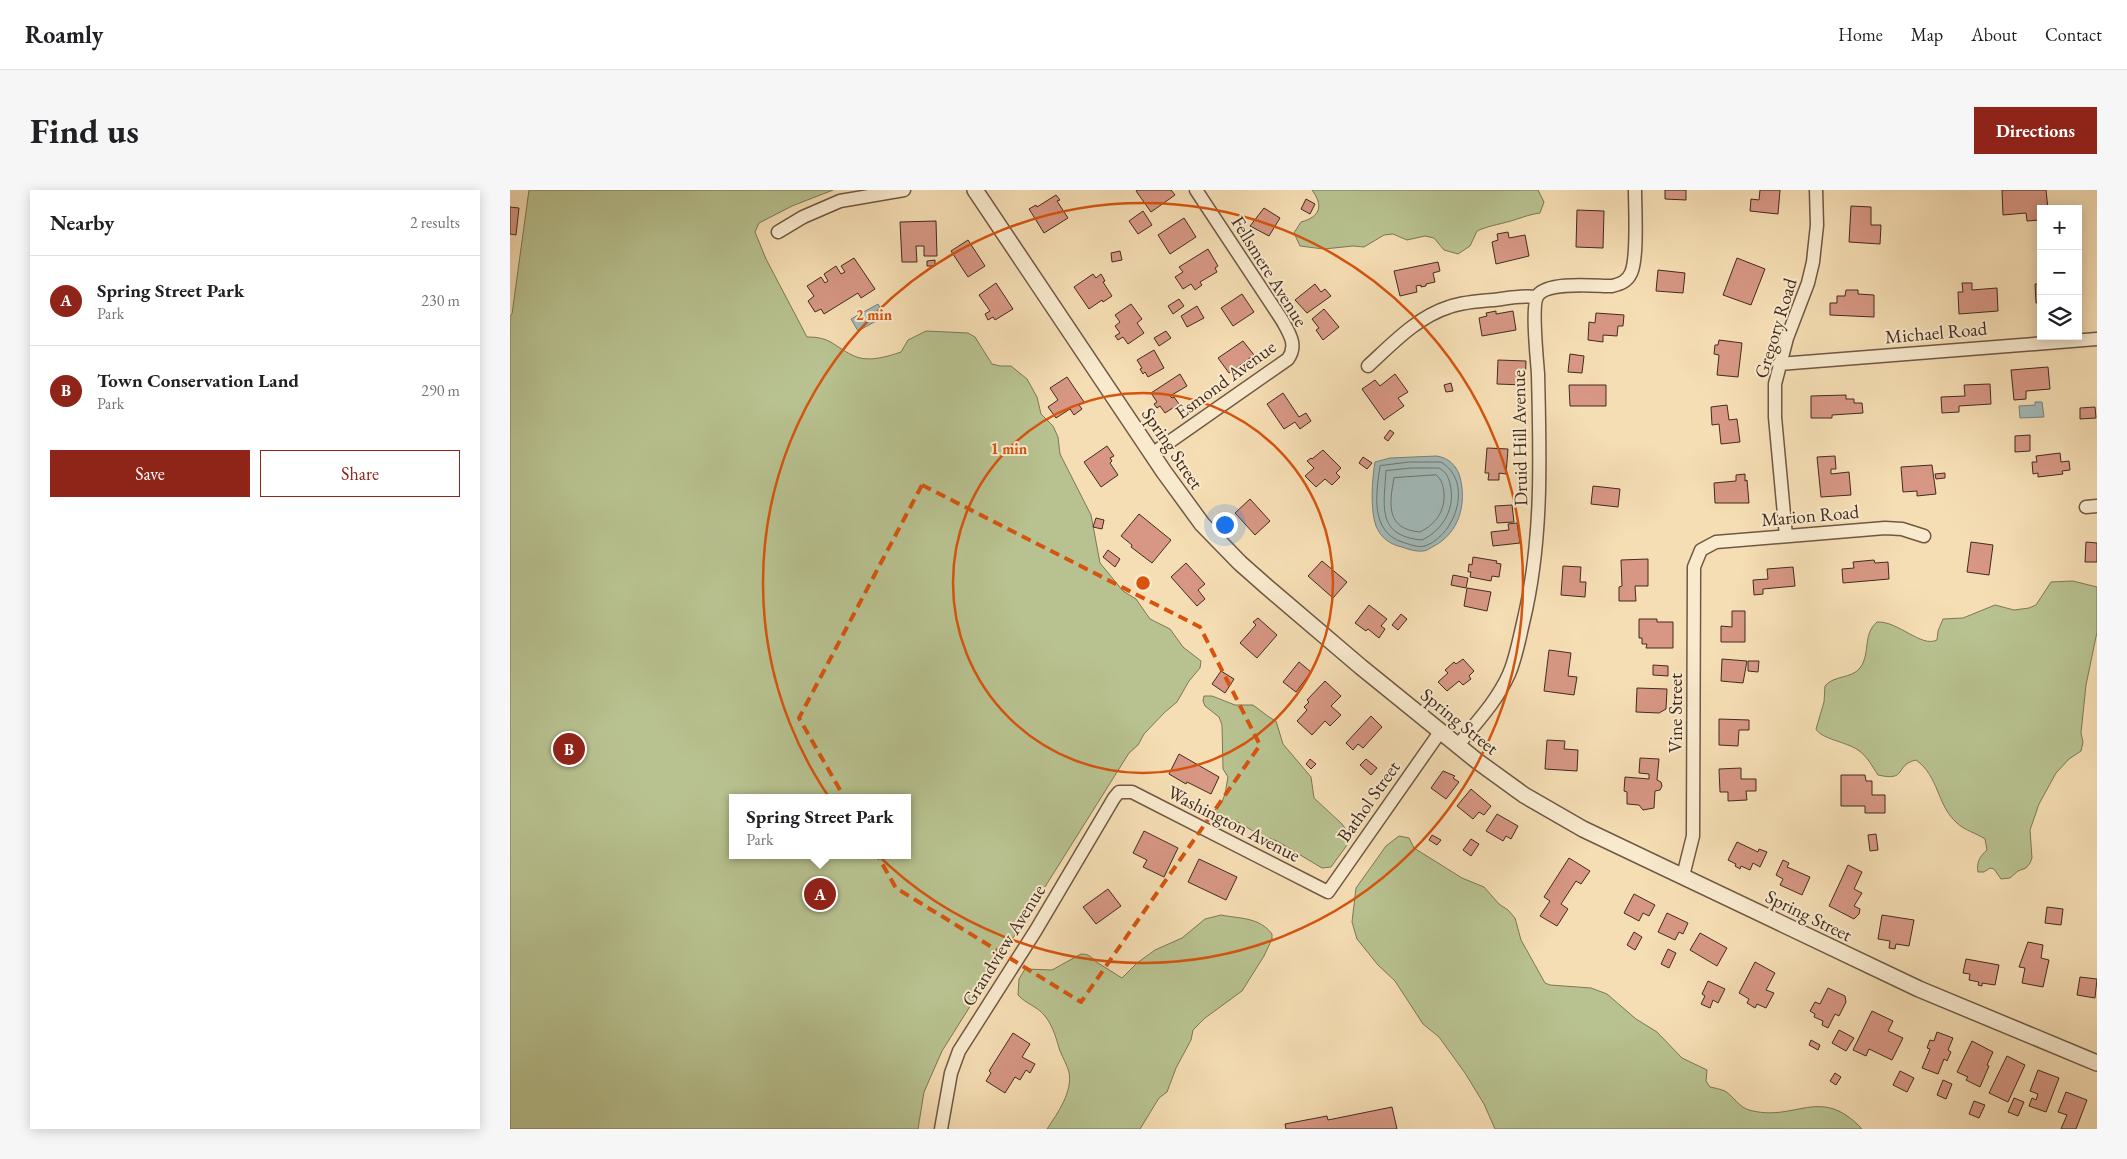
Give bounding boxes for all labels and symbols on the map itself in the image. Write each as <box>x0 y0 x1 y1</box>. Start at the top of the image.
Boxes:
street label: Fellsmere Avenue <box>1226 211 1314 331</box>
street label: Gregory Road <box>1748 275 1803 381</box>
text: 2 min <box>856 305 893 324</box>
street label: Michael Road <box>1884 316 1989 349</box>
street label: Esmond Avenue <box>1170 334 1281 424</box>
street label: Druid Hill Avenue <box>1506 370 1533 506</box>
street label: Spring Street <box>1136 403 1209 494</box>
text: 1 min <box>991 439 1028 458</box>
street label: Marion Road <box>1760 499 1860 532</box>
your location <box>1212 512 1238 538</box>
centre of rings <box>1134 574 1152 592</box>
street label: Vine Street <box>1663 673 1688 753</box>
street label: Spring Street <box>1415 682 1504 761</box>
pin: B <box>553 730 585 768</box>
street label: Bathol Street <box>1331 756 1406 847</box>
street label: Washington Avenue <box>1163 779 1304 868</box>
pin: A <box>804 875 836 913</box>
street label: Grandview Avenue <box>956 880 1051 1011</box>
street label: Spring Street <box>1761 884 1856 947</box>

